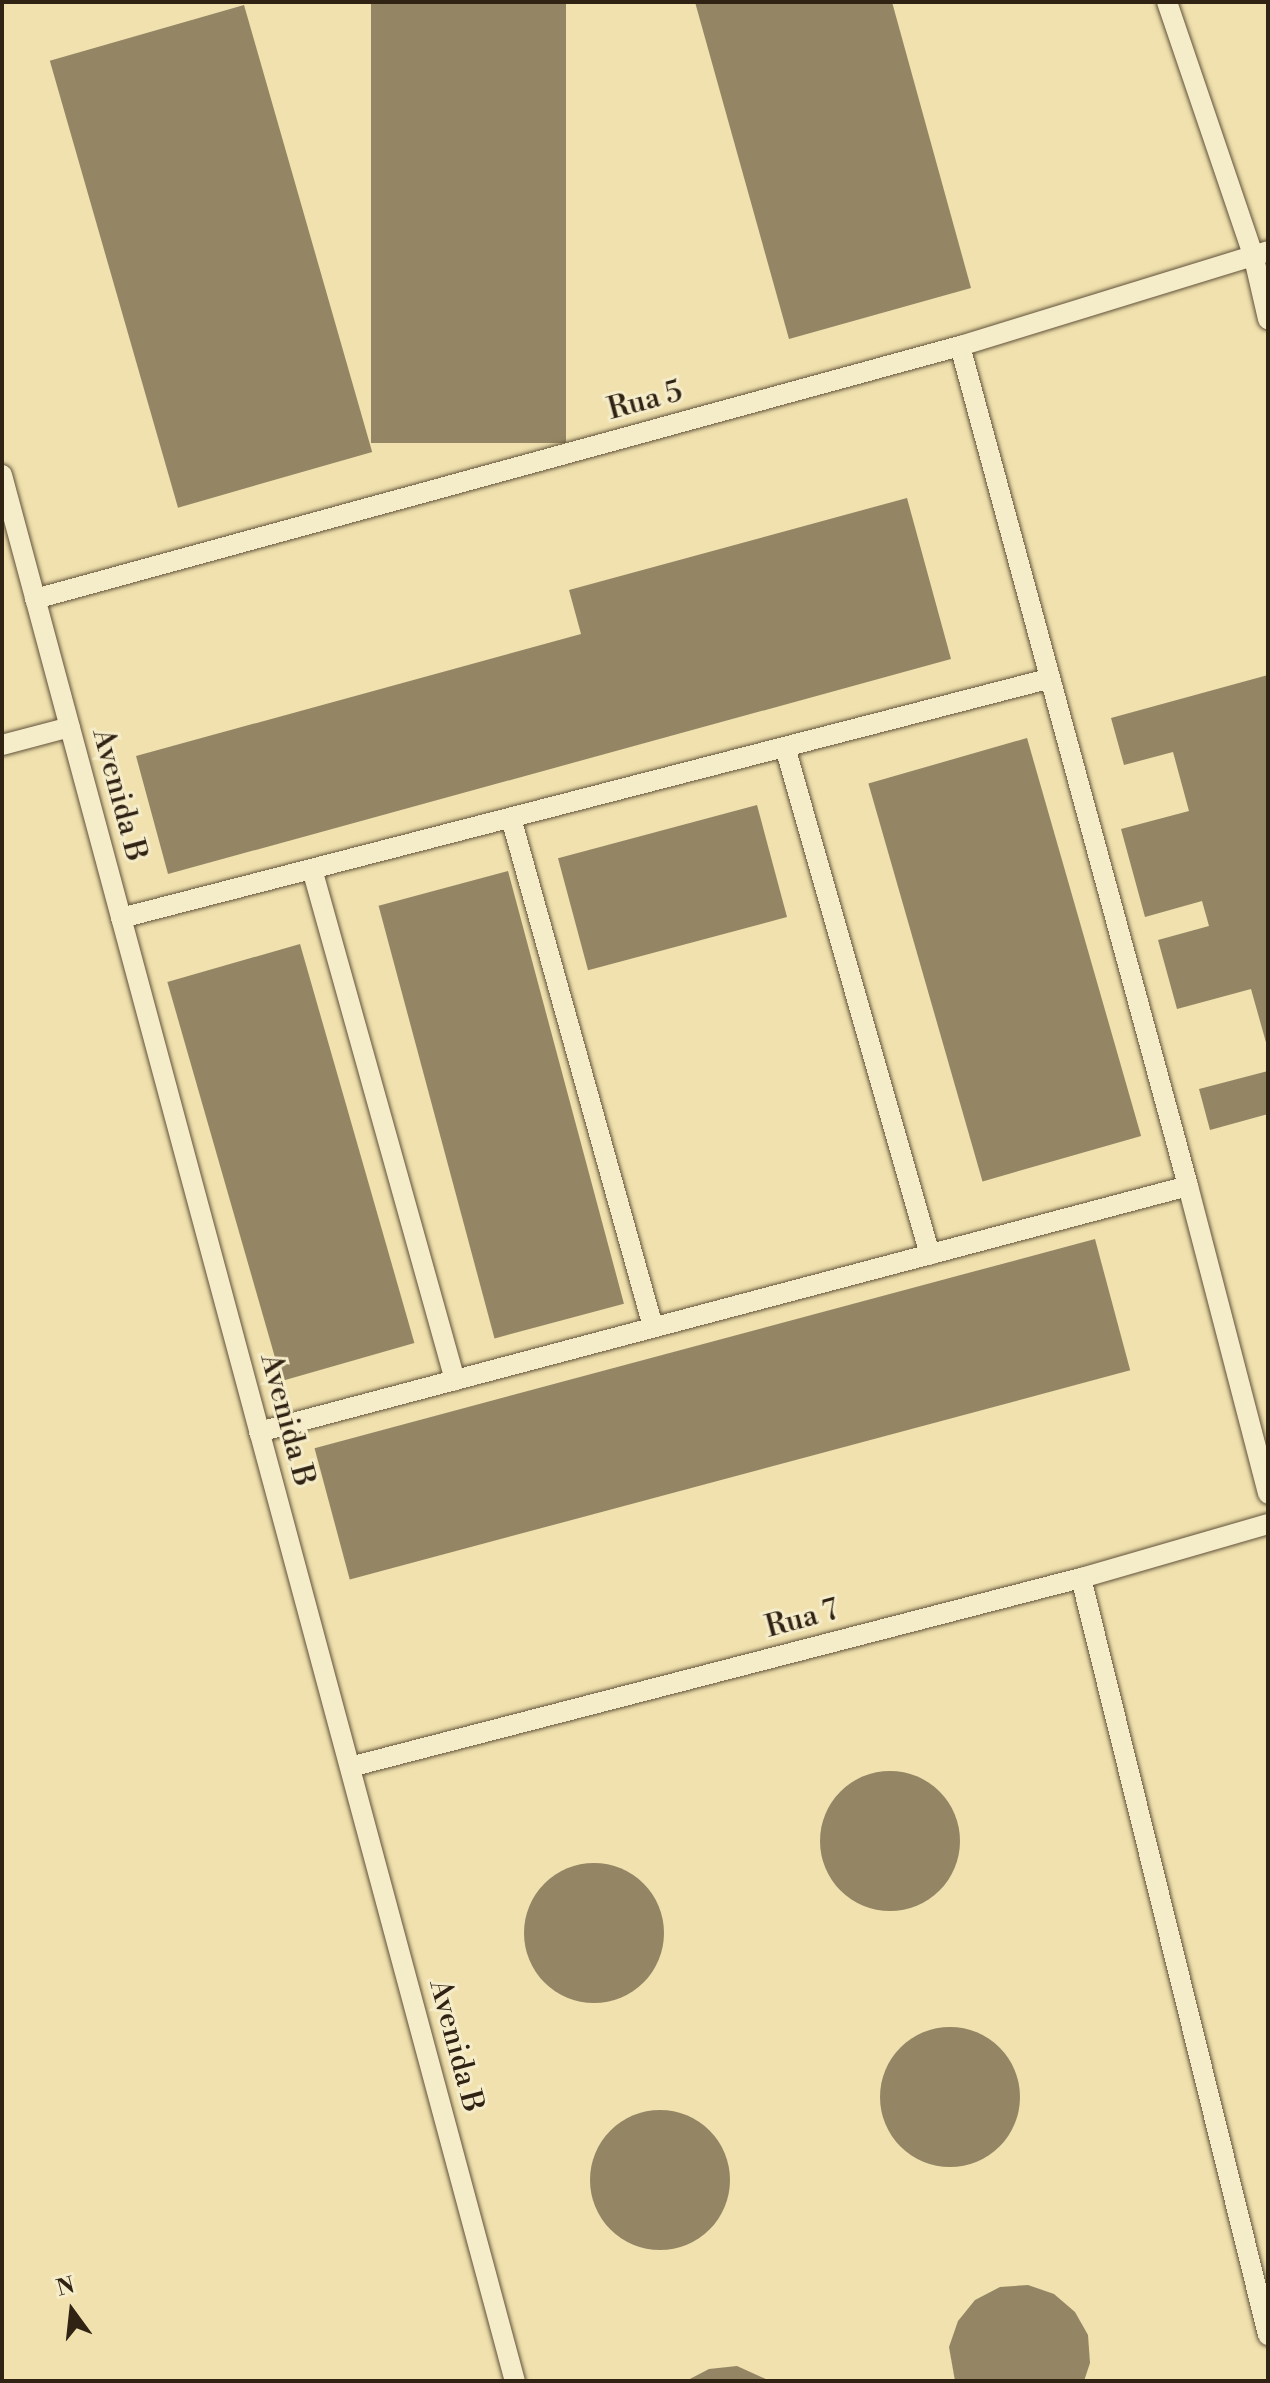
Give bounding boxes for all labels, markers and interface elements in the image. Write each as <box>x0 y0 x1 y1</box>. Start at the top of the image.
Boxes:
street label: Rua 5 <box>604 374 686 428</box>
street label: Avenida B <box>84 725 154 865</box>
street label: Avenida B <box>252 1350 322 1490</box>
street label: Rua 7 <box>761 1592 843 1646</box>
street label: Avenida B <box>421 1976 491 2116</box>
north arrow <box>32 2271 112 2351</box>
text: N <box>54 2272 78 2303</box>

